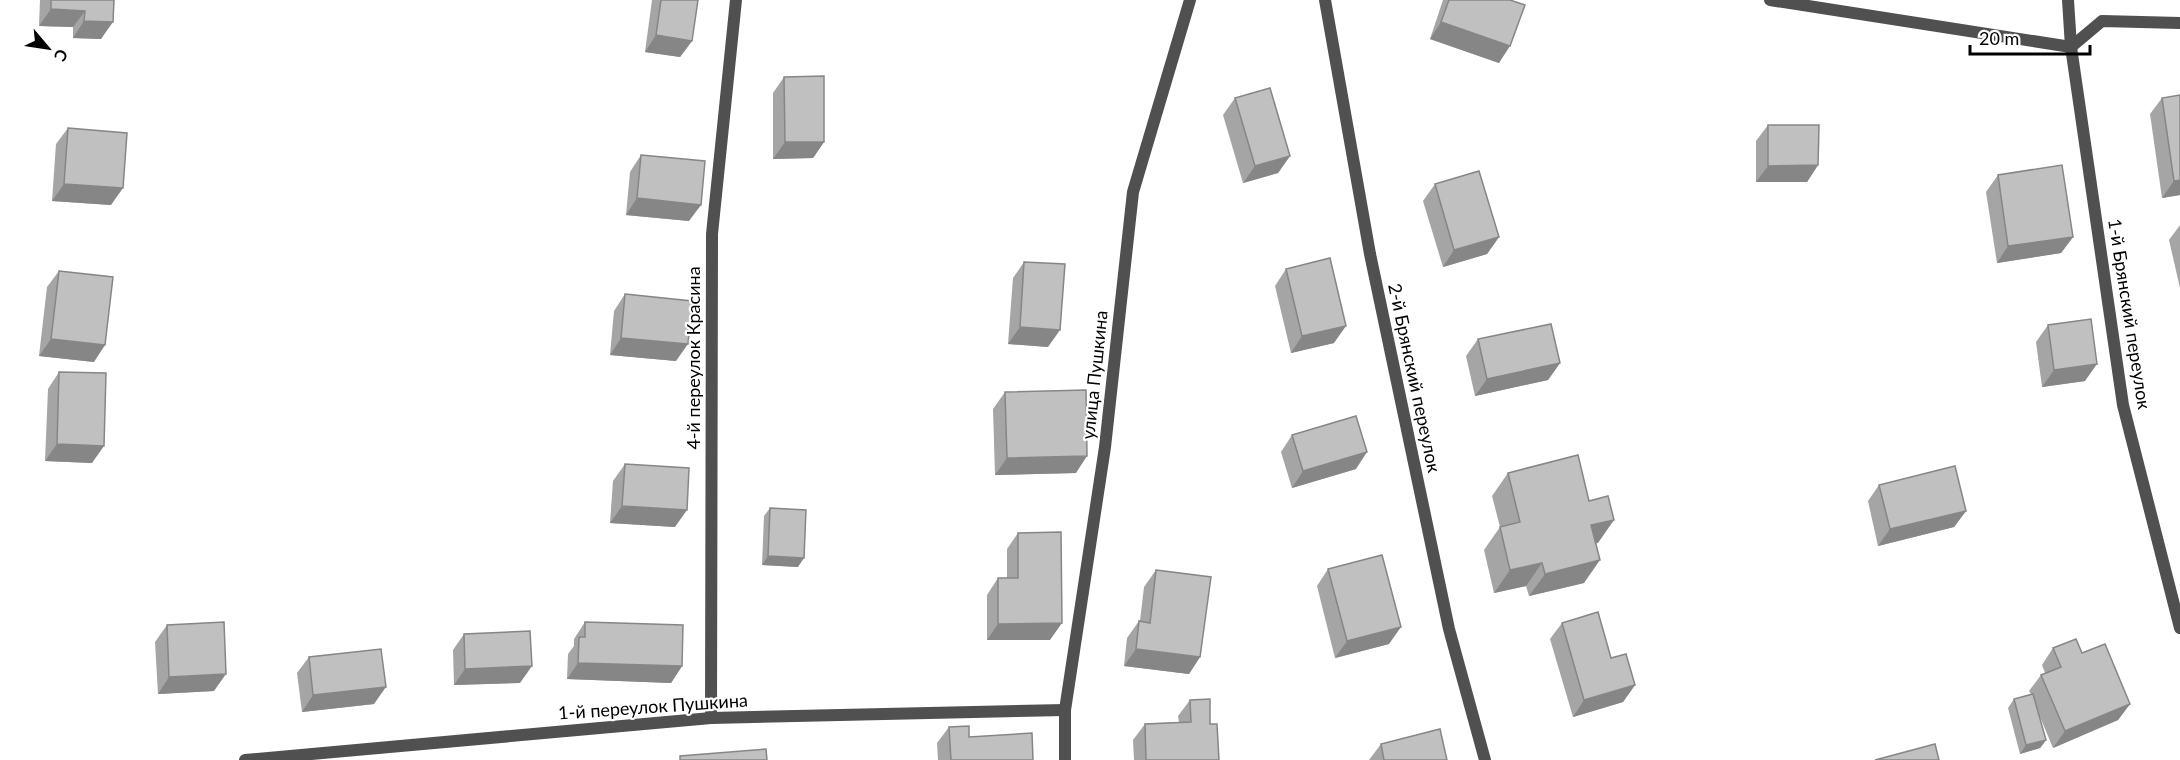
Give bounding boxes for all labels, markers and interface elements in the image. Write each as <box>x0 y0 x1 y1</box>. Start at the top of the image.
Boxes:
north arrow <box>18 18 78 78</box>
scale bar <box>1970 18 2090 56</box>
text: 20 m <box>1979 27 2019 49</box>
text: С <box>50 46 72 65</box>
street label: 1-й Брянский переулок <box>2104 217 2156 411</box>
street label: 4-й переулок Красина <box>682 266 704 450</box>
street label: 2-й Брянский переулок <box>1384 281 1446 475</box>
street label: улица Пушкина <box>1076 309 1112 441</box>
street label: 1-й переулок Пушкина <box>557 688 749 724</box>

